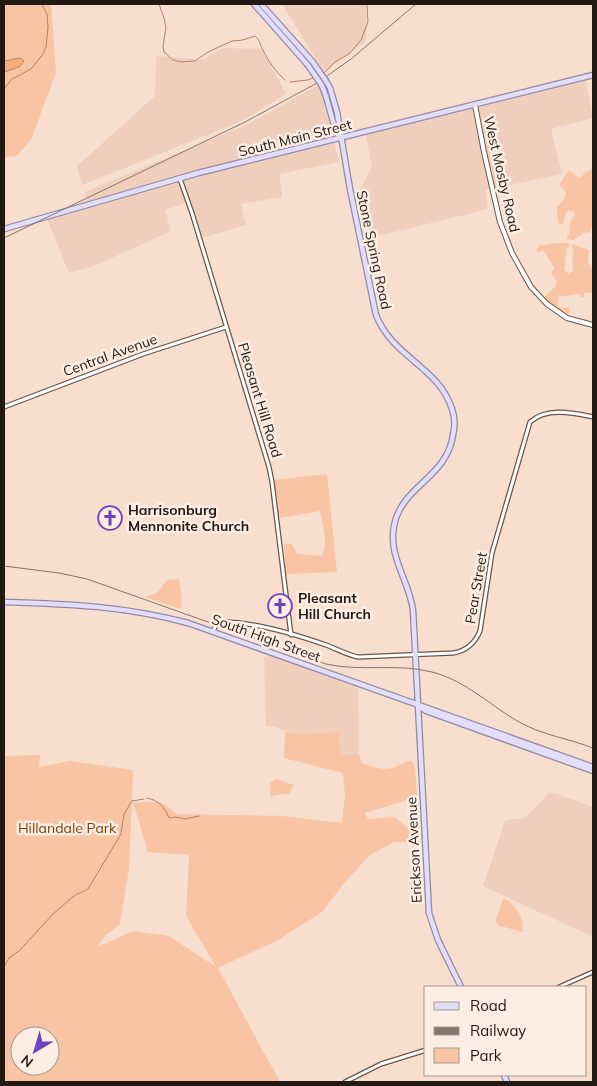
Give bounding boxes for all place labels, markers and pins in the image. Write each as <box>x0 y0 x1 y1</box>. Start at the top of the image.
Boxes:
place label: Harrisonburg Mennonite Church <box>128 501 249 535</box>
church icon: Harrisonburg Mennonite Church <box>97 505 123 531</box>
place label: Pleasant Hill Church <box>298 589 371 623</box>
church icon: Pleasant Hill Church <box>267 593 293 619</box>

